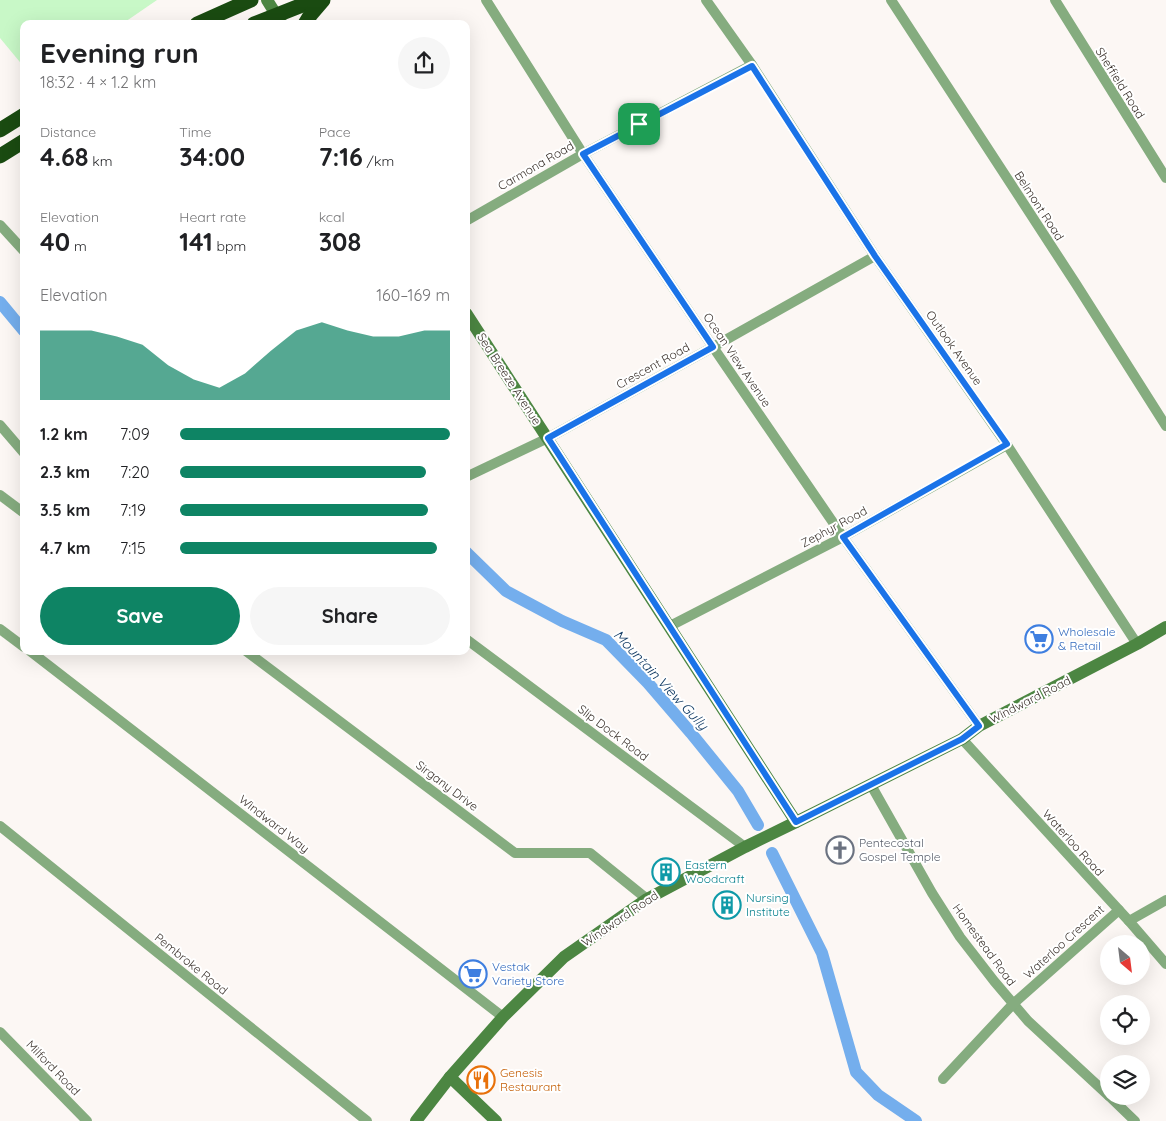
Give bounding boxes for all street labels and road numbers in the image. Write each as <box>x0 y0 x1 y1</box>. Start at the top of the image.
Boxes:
street label: Sheffield Road <box>1093 44 1148 121</box>
street label: Carmona Road <box>495 138 576 193</box>
street label: Belmont Road <box>1011 168 1067 243</box>
street label: Outlook Avenue <box>923 307 986 388</box>
street label: Ocean View Avenue <box>700 310 775 410</box>
street label: Sea Breeze Avenue <box>474 330 545 428</box>
street label: Crescent Road <box>613 339 692 392</box>
street label: Zephyr Road <box>798 503 870 550</box>
street label: Windward Road <box>987 673 1073 727</box>
street label: Slip Dock Road <box>575 701 651 764</box>
street label: Sirgany Drive <box>413 757 482 814</box>
street label: Windward Way <box>236 791 312 856</box>
street label: Waterloo Road <box>1040 806 1107 879</box>
street label: Windward Road <box>578 887 661 950</box>
street label: Homestead Road <box>950 901 1019 989</box>
street label: Waterloo Crescent <box>1020 902 1107 982</box>
street label: Pembroke Road <box>152 930 231 998</box>
street label: Milford Road <box>23 1037 83 1098</box>

